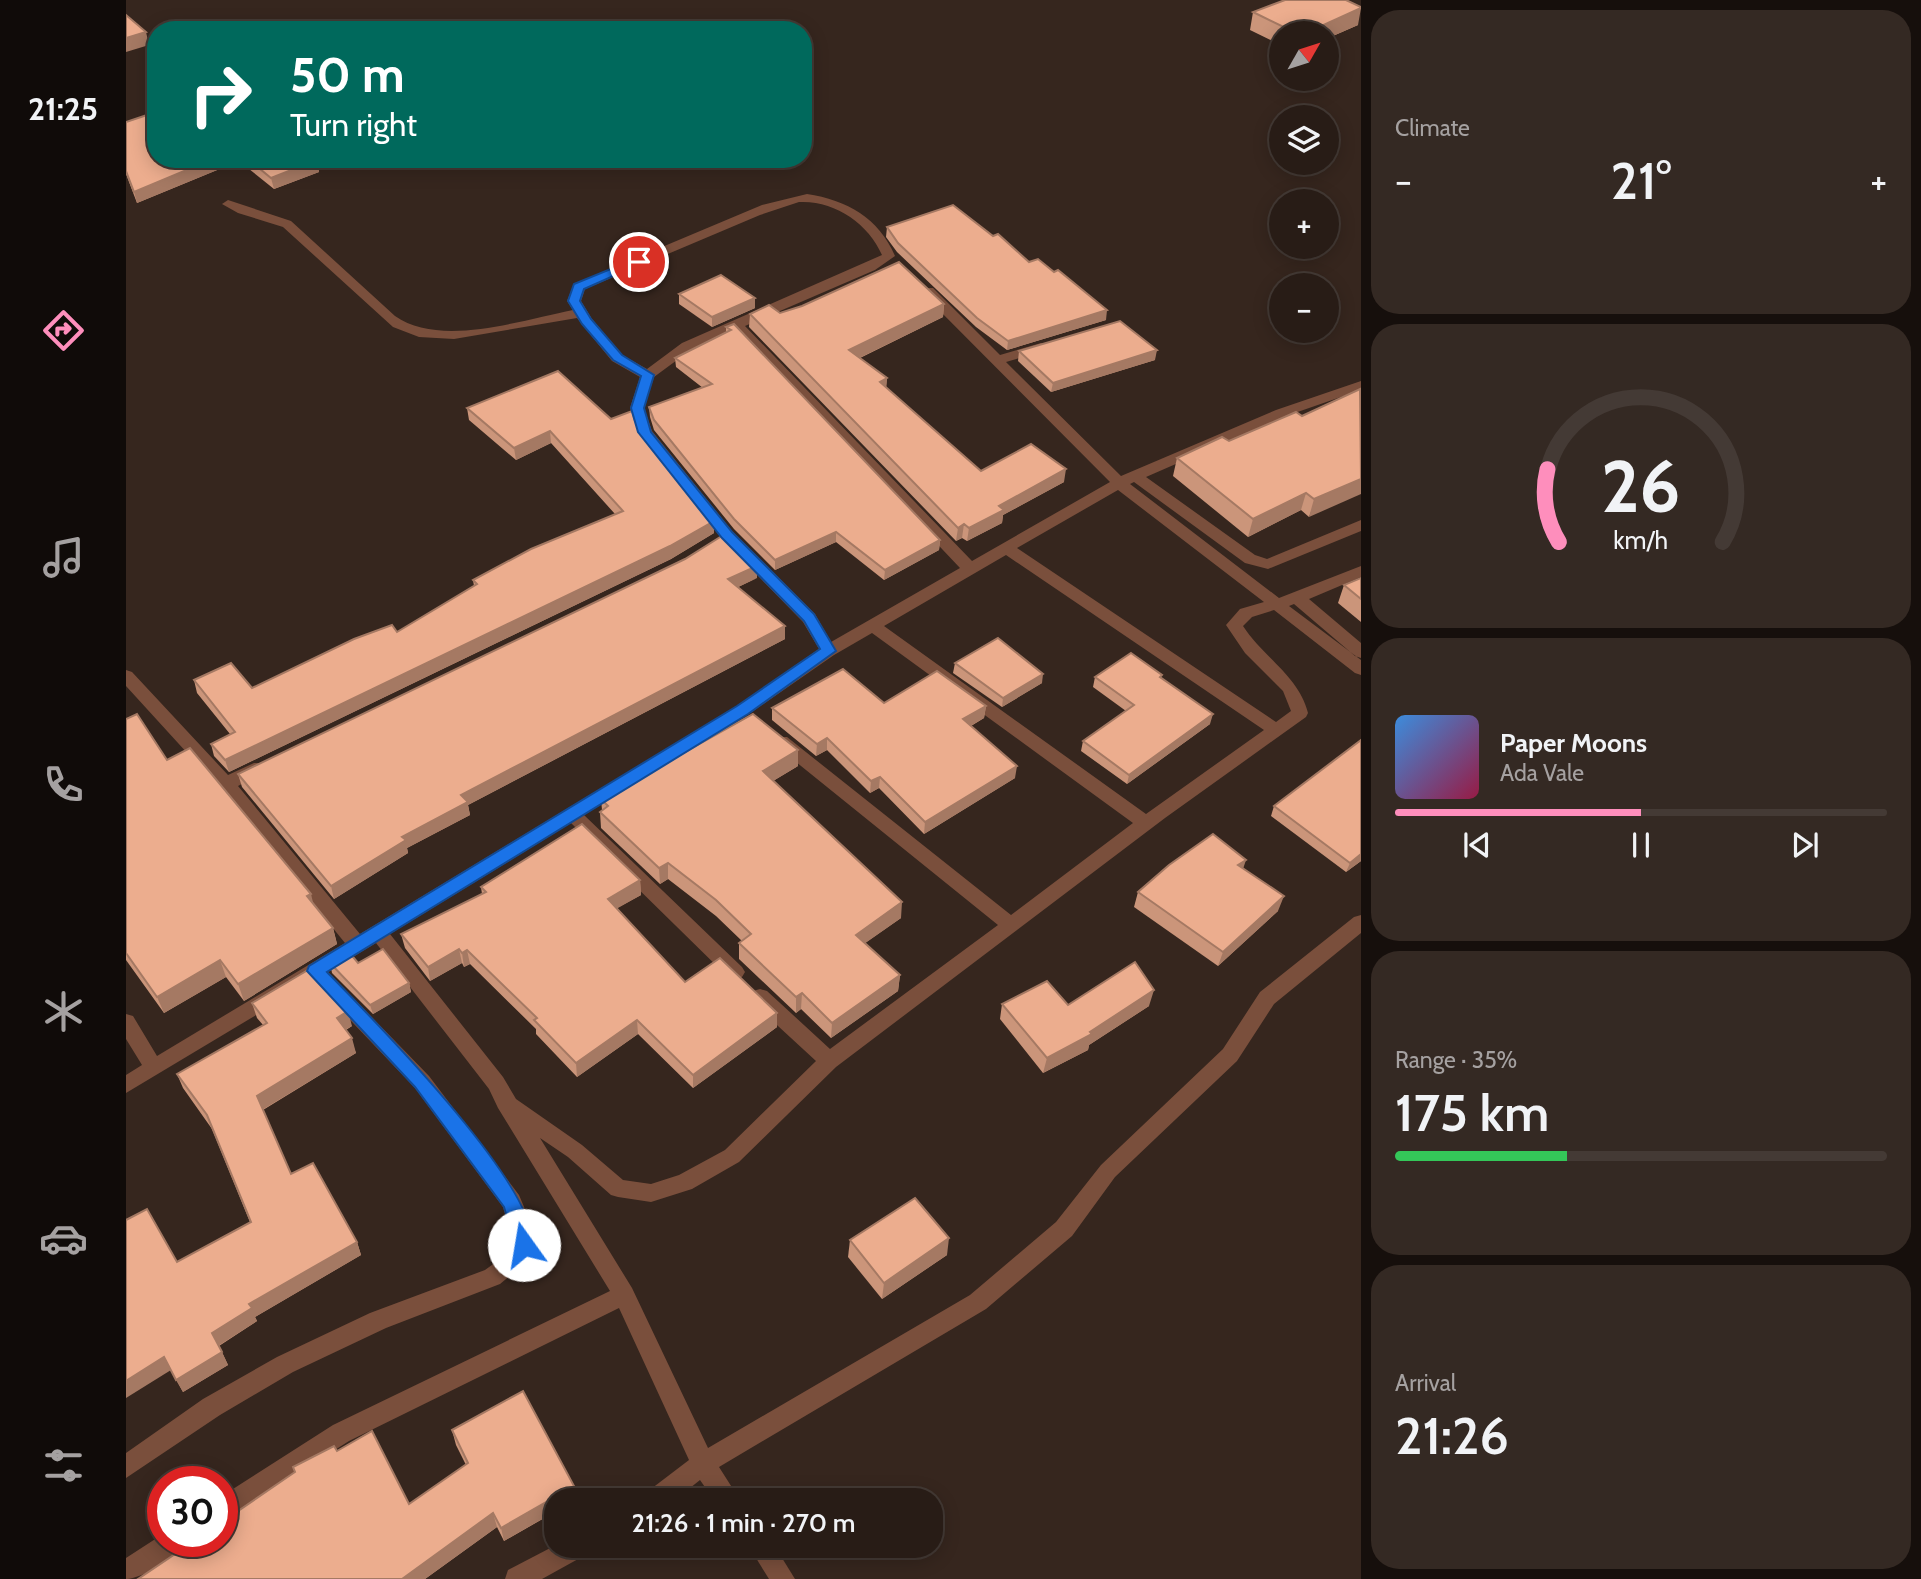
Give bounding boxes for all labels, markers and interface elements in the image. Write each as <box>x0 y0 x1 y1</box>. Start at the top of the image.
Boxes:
north arrow <box>1269 21 1339 91</box>
map controls <box>1269 21 1339 343</box>
text: 50 m <box>290 45 405 104</box>
icon: right <box>175 49 266 140</box>
text: 21:25 <box>28 89 98 128</box>
text: Turn right <box>290 105 417 144</box>
button: layers <box>1269 105 1339 175</box>
text: Climate <box>1395 114 1470 142</box>
text: 21° <box>1611 149 1671 212</box>
text: − <box>1395 157 1412 204</box>
text: + <box>1870 157 1887 204</box>
button: + <box>1269 189 1339 259</box>
pin <box>609 232 669 292</box>
icon: arrive <box>620 243 658 281</box>
button: − <box>1269 273 1339 343</box>
icon: directions <box>39 306 88 355</box>
text: 26 <box>1601 442 1681 530</box>
text: km/h <box>1614 524 1668 554</box>
icon: music <box>39 533 88 582</box>
text: Paper Moons <box>1500 727 1647 759</box>
text: Ada Vale <box>1500 759 1584 787</box>
icon: phone <box>39 760 88 809</box>
icon: previous <box>1458 826 1496 864</box>
icon: pause <box>1622 826 1660 864</box>
icon: next <box>1786 826 1824 864</box>
icon: climate <box>39 987 88 1036</box>
text: Range · 35% <box>1395 1046 1517 1074</box>
text: 175 km <box>1395 1081 1549 1144</box>
position arrow <box>487 1208 561 1282</box>
icon: car <box>39 1214 88 1263</box>
text: Arrival <box>1395 1369 1456 1397</box>
text: 21:26 <box>1395 1404 1509 1467</box>
icon: filters <box>39 1441 88 1490</box>
speed limit sign: 30 <box>147 1466 238 1557</box>
text: 21:26 · 1 min · 270 m <box>631 1507 856 1539</box>

